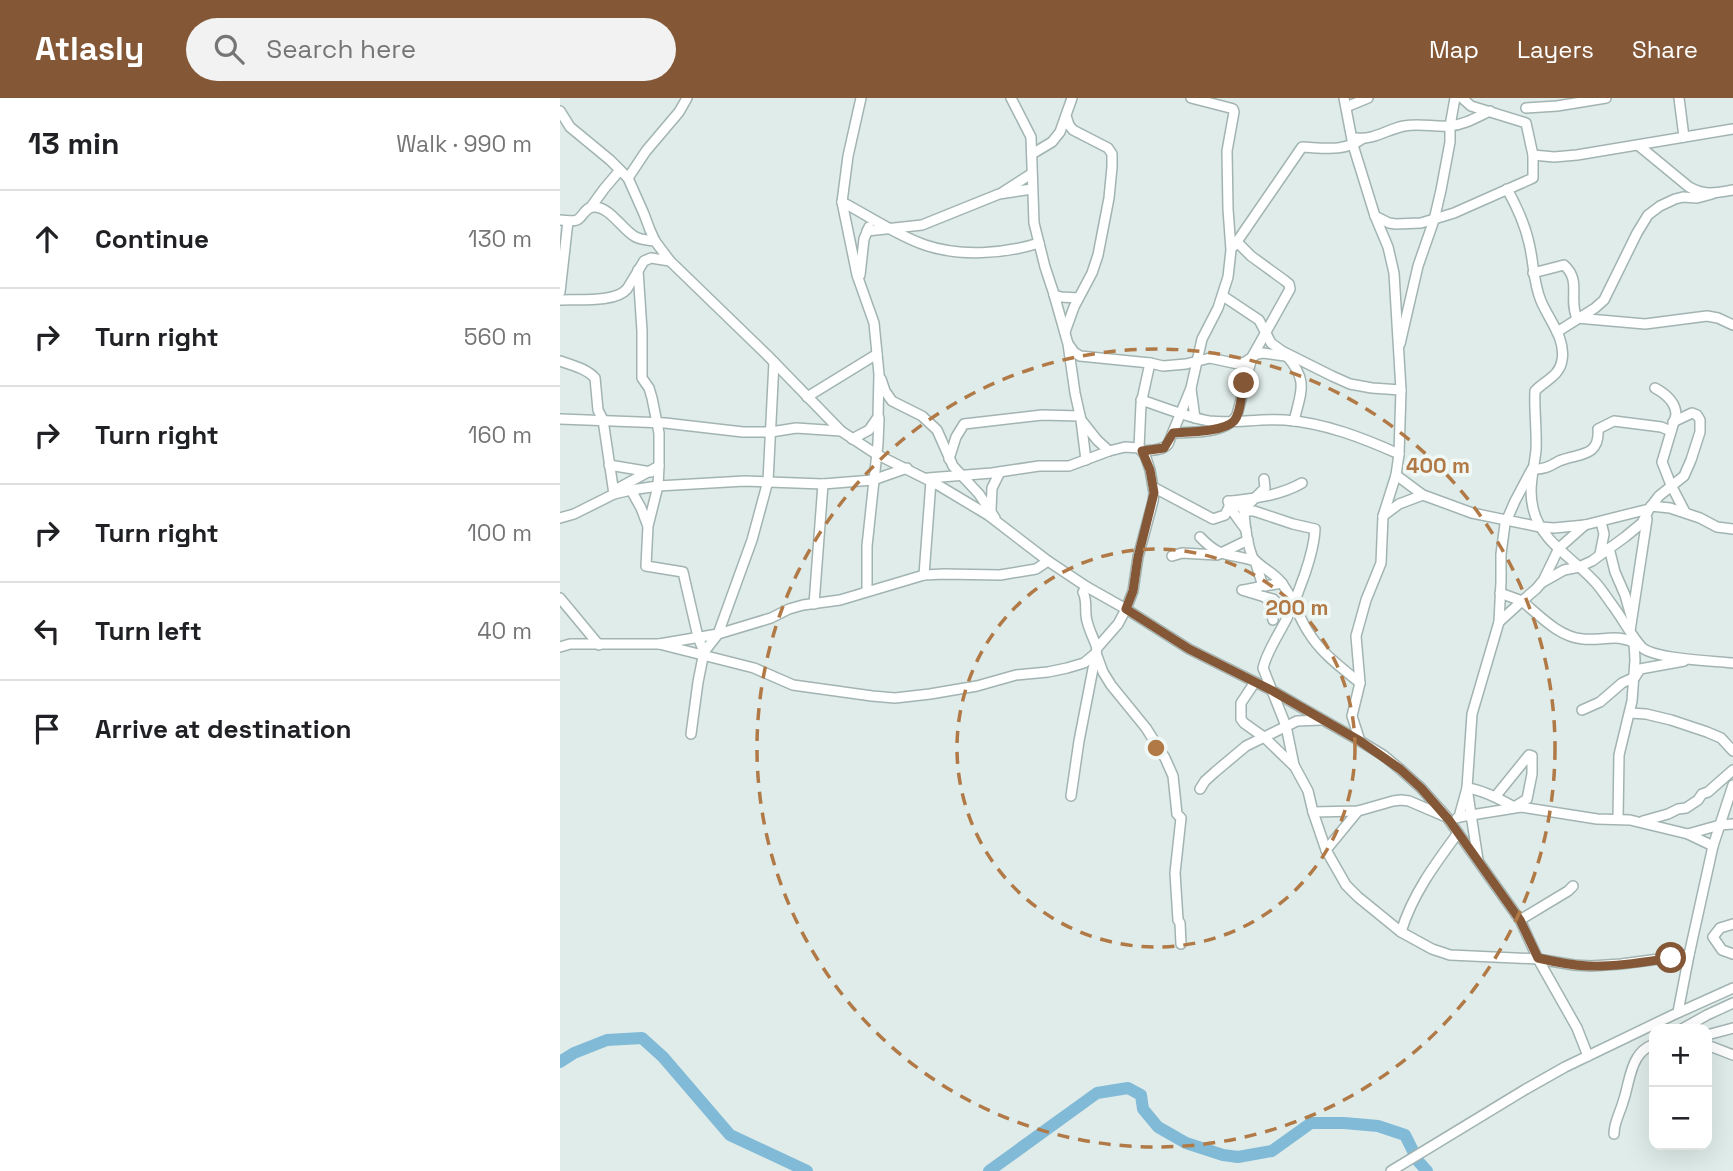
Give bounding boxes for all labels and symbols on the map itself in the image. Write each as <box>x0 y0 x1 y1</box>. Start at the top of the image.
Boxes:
route end <box>1228 367 1259 398</box>
text: 400 m <box>1406 452 1470 479</box>
text: 200 m <box>1266 594 1328 621</box>
centre of rings <box>1144 736 1168 760</box>
route start <box>1655 942 1686 973</box>

